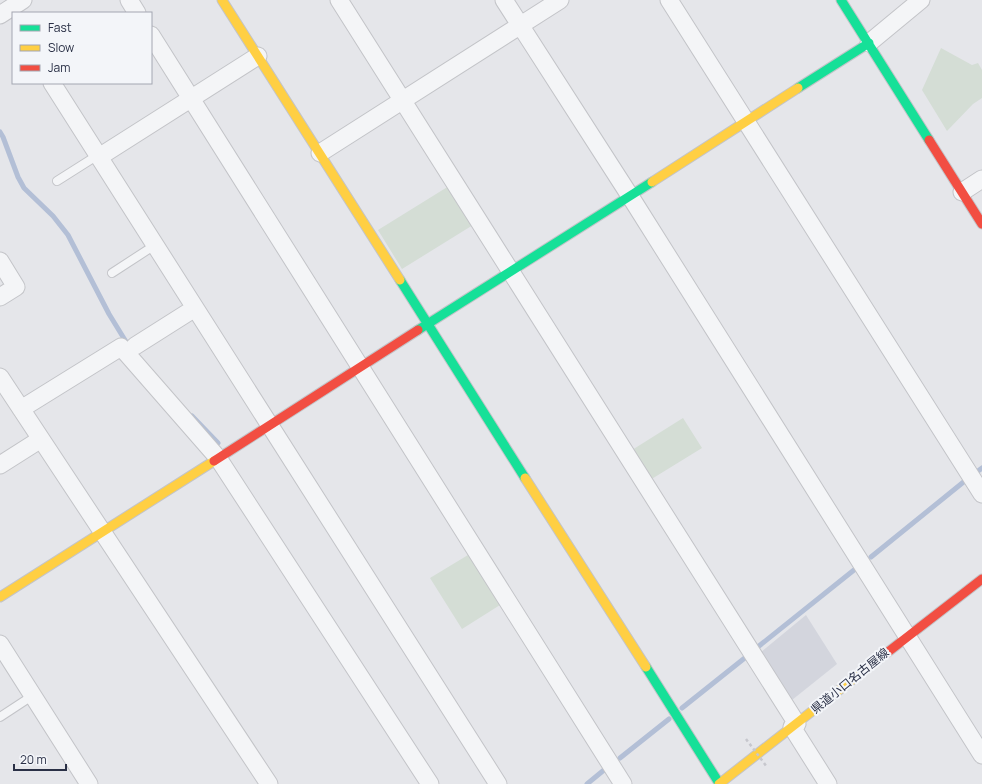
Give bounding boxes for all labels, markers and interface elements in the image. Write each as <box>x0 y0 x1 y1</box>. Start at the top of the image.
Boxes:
legend <box>12 12 152 84</box>
text: Fast <box>48 19 72 36</box>
text: Slow <box>48 39 74 56</box>
text: Jam <box>48 59 70 76</box>
street label: 県道小口名古屋線 <box>807 644 892 717</box>
scale bar <box>14 746 66 772</box>
text: 20 m <box>20 751 47 768</box>

